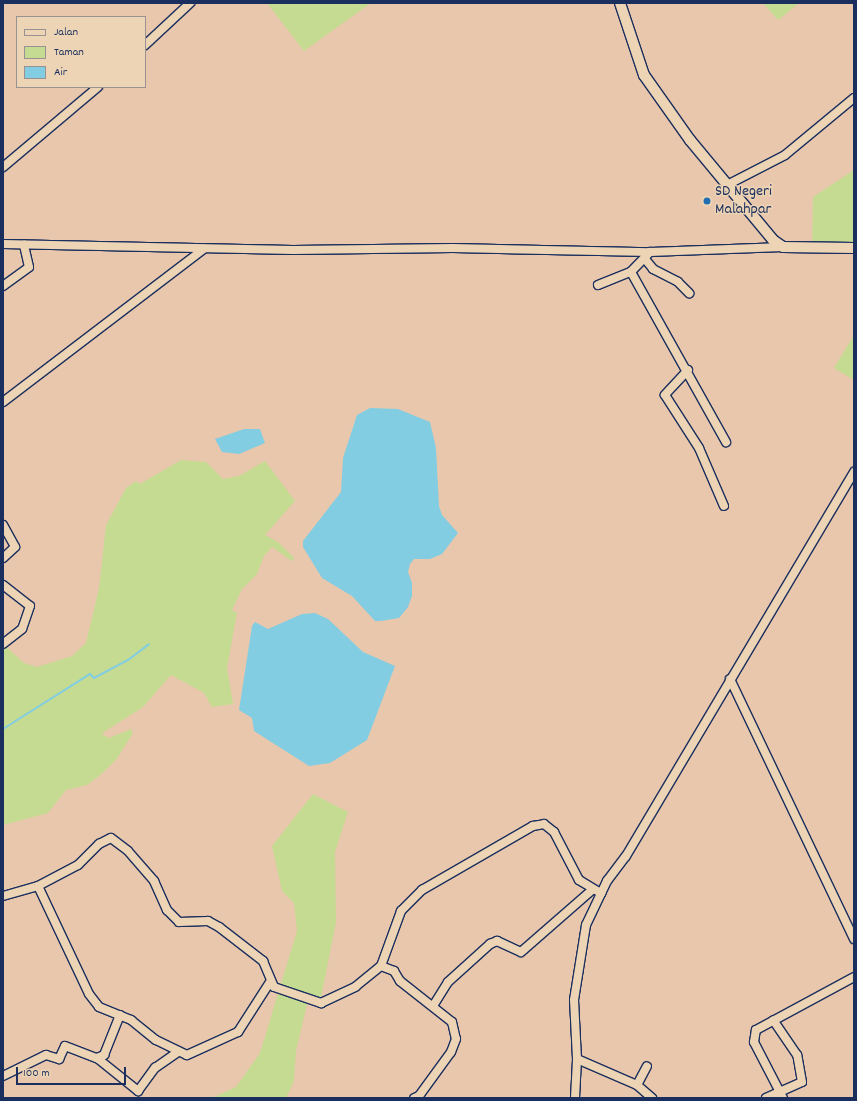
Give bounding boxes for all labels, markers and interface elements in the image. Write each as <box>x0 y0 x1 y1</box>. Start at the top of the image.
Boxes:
legend <box>16 16 146 88</box>
text: Jalan <box>54 24 78 41</box>
text: Taman <box>54 44 84 61</box>
text: Air <box>54 64 67 81</box>
place label: SD Negeri Malahpar <box>715 182 772 220</box>
marker: SD Negeri Malahpar <box>702 196 712 206</box>
scale bar <box>18 1059 128 1085</box>
text: 100 m <box>23 1065 50 1082</box>

